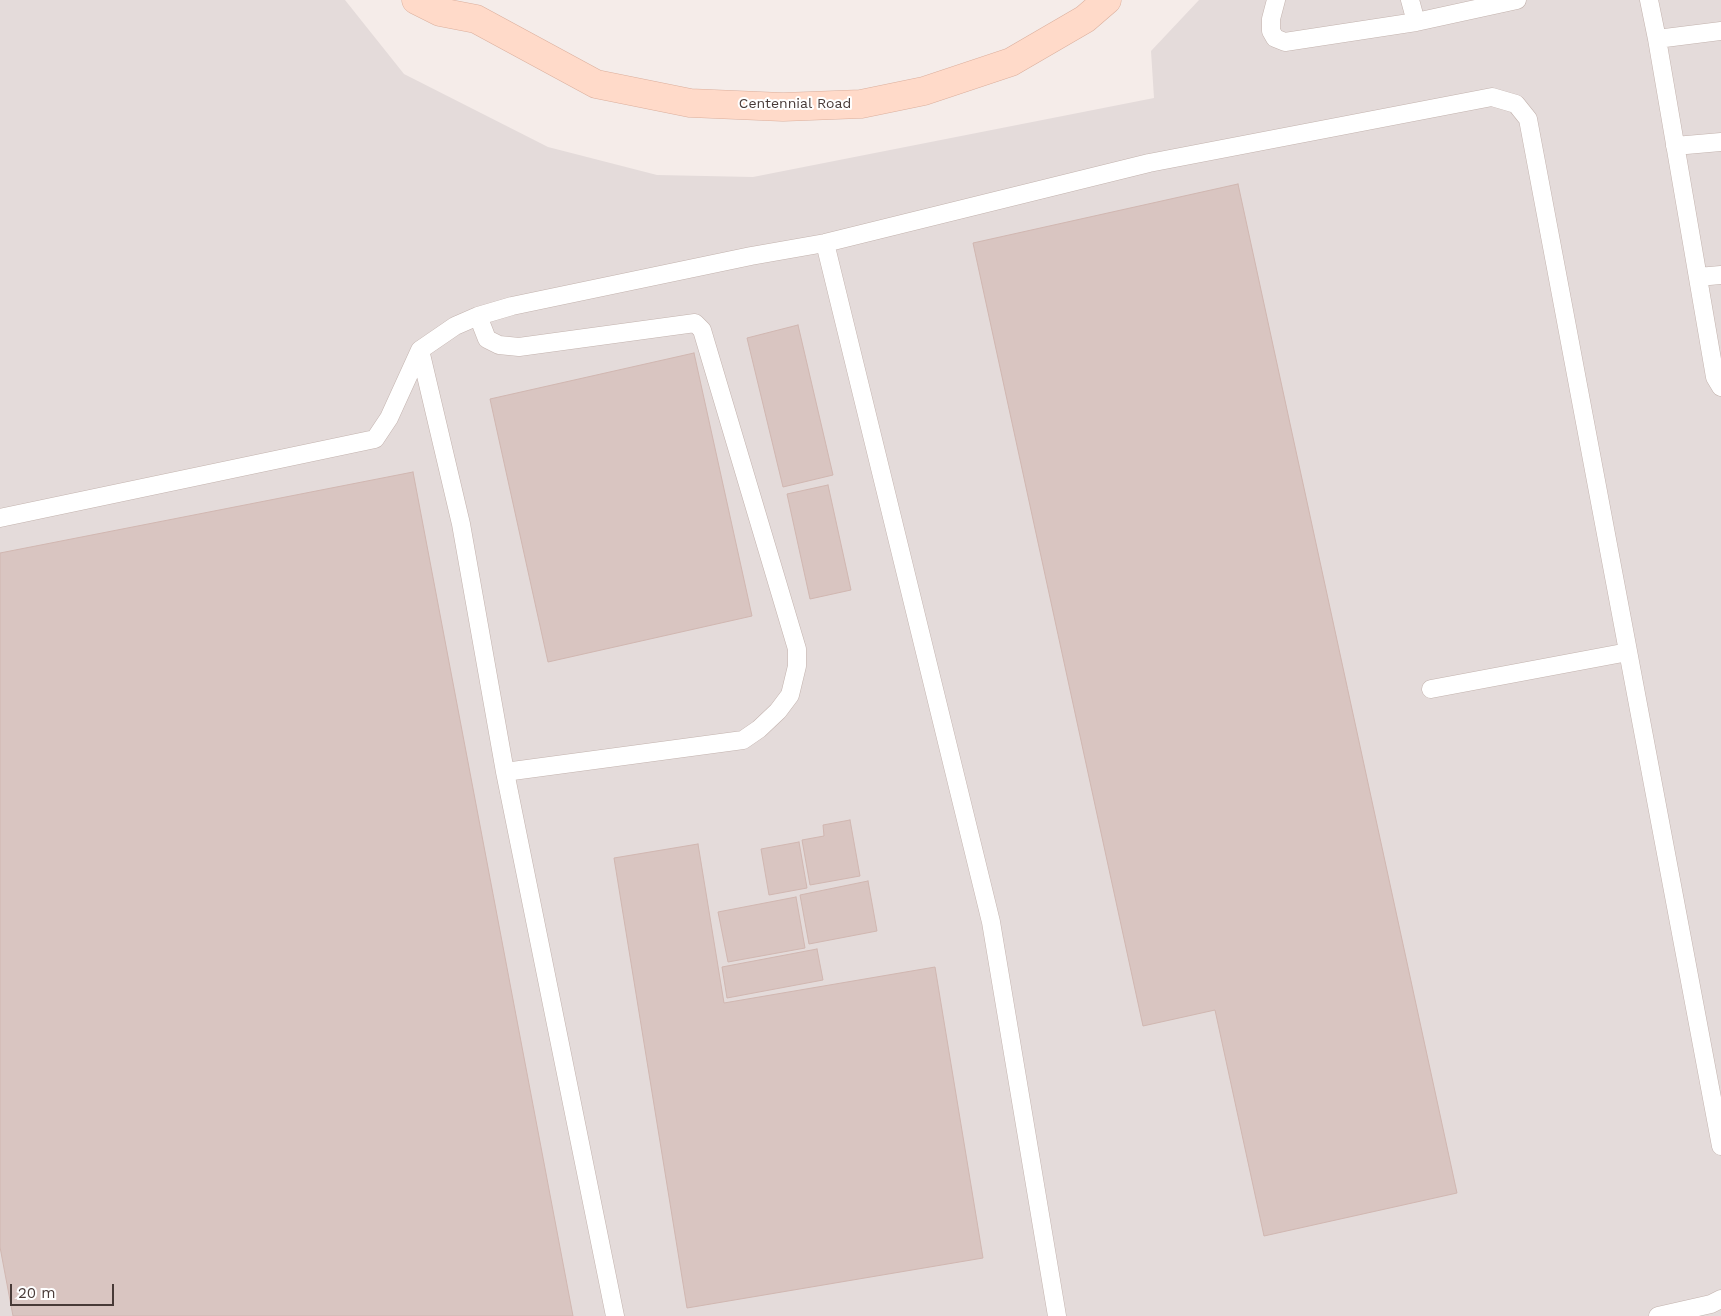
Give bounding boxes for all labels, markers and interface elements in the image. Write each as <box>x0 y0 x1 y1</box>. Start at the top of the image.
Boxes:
street label: Centennial Road <box>739 96 851 112</box>
scale bar <box>12 1274 116 1306</box>
text: 20 m <box>18 1284 56 1302</box>

